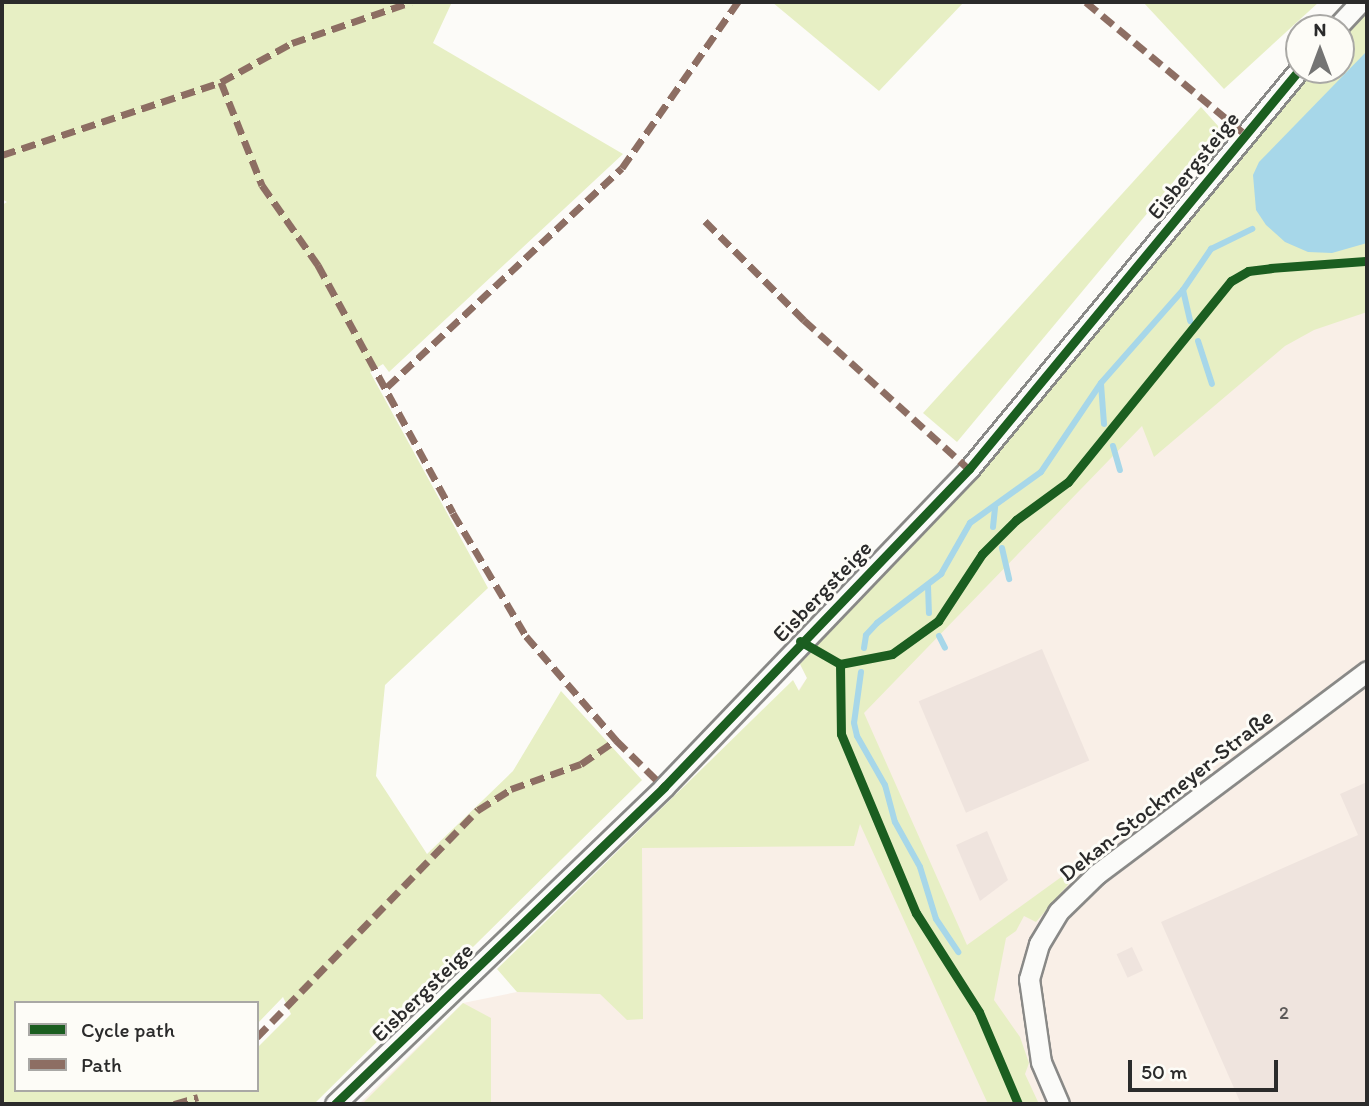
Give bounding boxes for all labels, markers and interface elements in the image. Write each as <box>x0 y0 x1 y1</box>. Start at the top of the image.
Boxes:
north arrow <box>1285 14 1355 84</box>
text: N <box>1314 18 1326 41</box>
street label: Eisbergsteige <box>1141 105 1245 225</box>
street label: Eisbergsteige <box>766 534 878 648</box>
street label: Dekan-Stockmeyer-Straße <box>1053 703 1279 887</box>
street label: Eisbergsteige <box>365 936 479 1048</box>
legend <box>14 1001 259 1092</box>
house number: 2 <box>1279 1002 1289 1024</box>
text: Cycle path <box>81 1017 175 1042</box>
scale bar <box>1131 1046 1282 1090</box>
text: Path <box>81 1052 122 1077</box>
text: 50 m <box>1141 1059 1187 1084</box>

